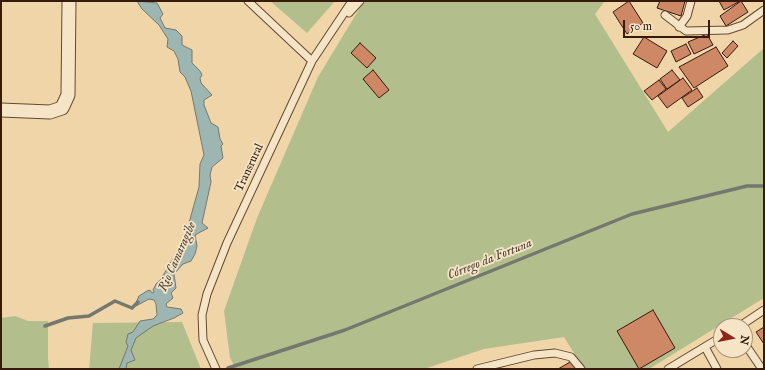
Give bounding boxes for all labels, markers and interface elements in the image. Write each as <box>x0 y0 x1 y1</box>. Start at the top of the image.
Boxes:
scale bar <box>625 12 712 38</box>
text: 50 m <box>630 19 652 34</box>
street label: Transrural <box>233 142 267 194</box>
water label: Rio Camaragibe <box>156 220 200 294</box>
water label: Córrego da Fortuna <box>446 236 534 284</box>
north arrow <box>713 318 753 358</box>
text: N <box>736 334 752 346</box>

